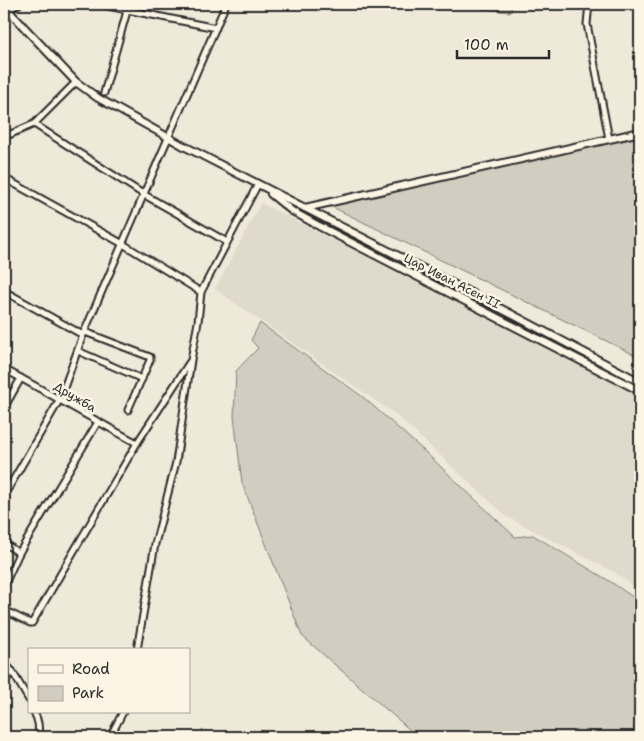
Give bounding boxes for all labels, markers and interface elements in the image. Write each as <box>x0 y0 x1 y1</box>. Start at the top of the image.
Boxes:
scale bar <box>457 28 549 60</box>
text: 100 m <box>464 35 509 55</box>
street label: Цар Иван Асен II <box>401 250 503 312</box>
street label: Дружба <box>51 378 99 416</box>
legend <box>28 648 190 714</box>
text: Road <box>72 659 110 679</box>
text: Park <box>72 683 104 703</box>

